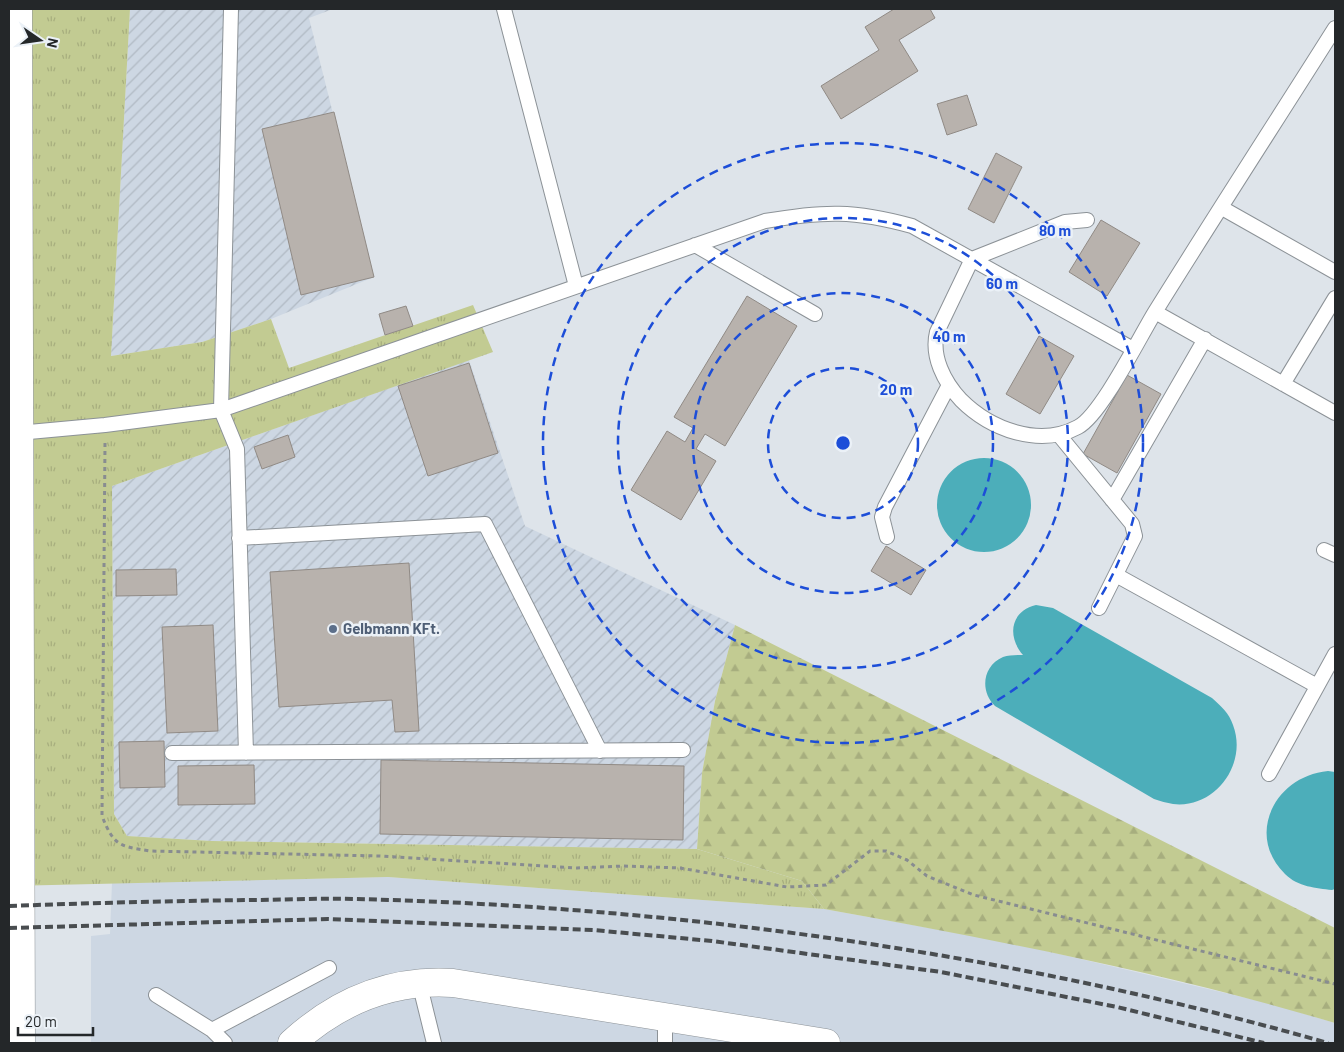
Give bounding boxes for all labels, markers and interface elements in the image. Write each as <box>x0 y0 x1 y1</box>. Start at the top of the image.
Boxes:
north arrow <box>15 15 65 65</box>
text: N <box>44 37 62 49</box>
text: 80 m <box>1039 221 1071 239</box>
text: 60 m <box>986 274 1018 292</box>
text: 40 m <box>932 327 966 345</box>
text: 20 m <box>880 380 912 398</box>
centre of rings <box>834 434 852 452</box>
place label: Gelbmann KFt. <box>343 619 440 637</box>
marker: Gelbmann KFt. <box>327 623 339 635</box>
scale bar <box>18 1004 92 1036</box>
text: 20 m <box>25 1012 57 1030</box>

